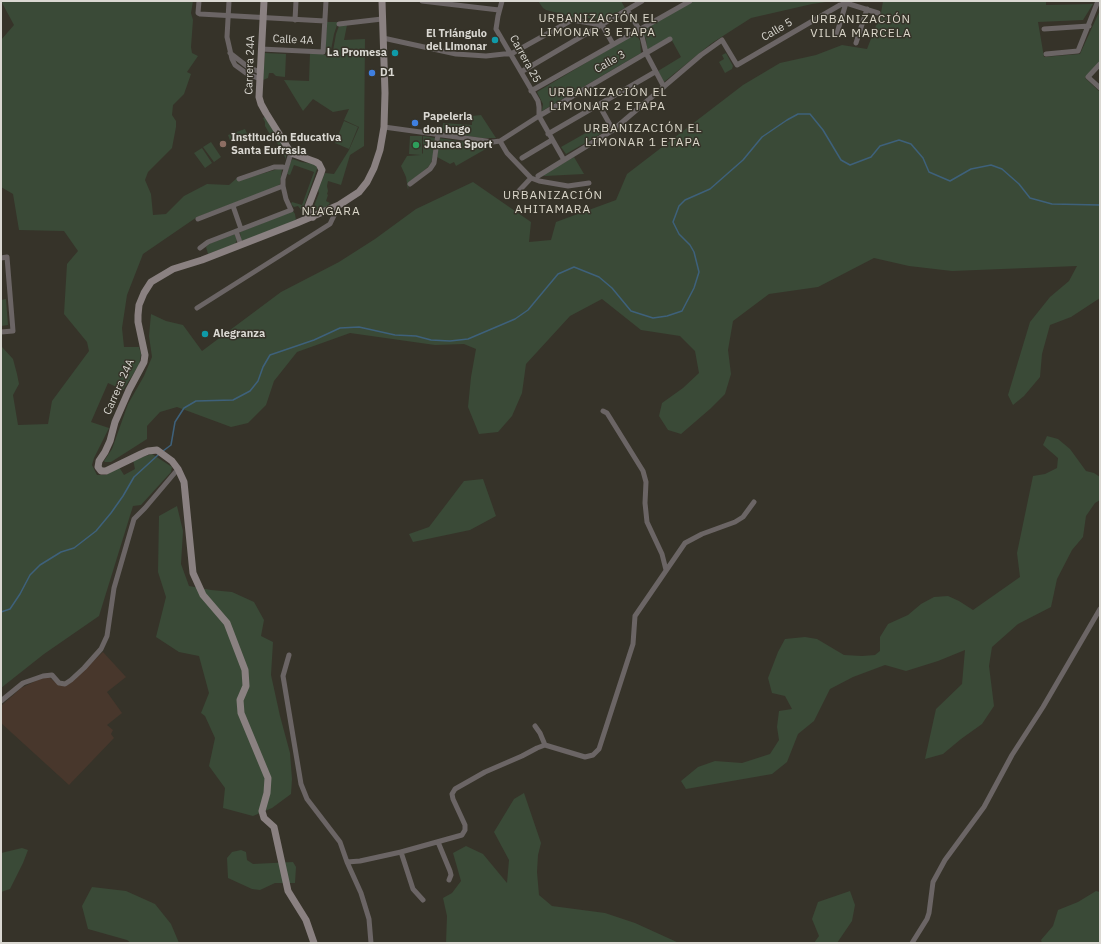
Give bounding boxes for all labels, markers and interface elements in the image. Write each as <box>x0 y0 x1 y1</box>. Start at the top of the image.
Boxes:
district label: URBANIZACIÓN EL LIMONAR 3 ETAPA <box>538 12 658 40</box>
district label: URBANIZACIÓN VILLA MARCELA <box>810 13 912 41</box>
street label: Calle 5 <box>759 16 795 44</box>
place label: El Triángulo del Limonar <box>426 27 487 53</box>
street label: Calle 4A <box>272 32 314 48</box>
street label: Carrera 25 <box>507 33 543 85</box>
street label: Carrera 24A <box>242 35 258 95</box>
marker: El Triángulo del Limonar <box>490 35 500 45</box>
place label: La Promesa <box>327 46 387 60</box>
marker: La Promesa <box>390 48 400 58</box>
street label: Calle 3 <box>592 48 628 76</box>
place label: D1 <box>380 66 394 80</box>
marker: D1 <box>367 68 377 78</box>
district label: URBANIZACIÓN EL LIMONAR 2 ETAPA <box>548 86 668 114</box>
place label: Papeleria don hugo <box>423 110 473 136</box>
marker: Papeleria don hugo <box>410 118 420 128</box>
district label: URBANIZACIÓN EL LIMONAR 1 ETAPA <box>583 122 703 150</box>
place label: Institución Educativa Santa Eufrasia <box>231 131 341 157</box>
place label: Juanca Sport <box>424 138 493 152</box>
marker: Institución Educativa Santa Eufrasia <box>218 139 228 149</box>
marker: Juanca Sport <box>411 140 421 150</box>
district label: URBANIZACIÓN AHITAMARA <box>503 189 603 217</box>
district label: NIAGARA <box>301 205 361 219</box>
place label: Alegranza <box>213 327 265 341</box>
marker: Alegranza <box>200 329 210 339</box>
street label: Carrera 24A <box>101 357 137 417</box>

